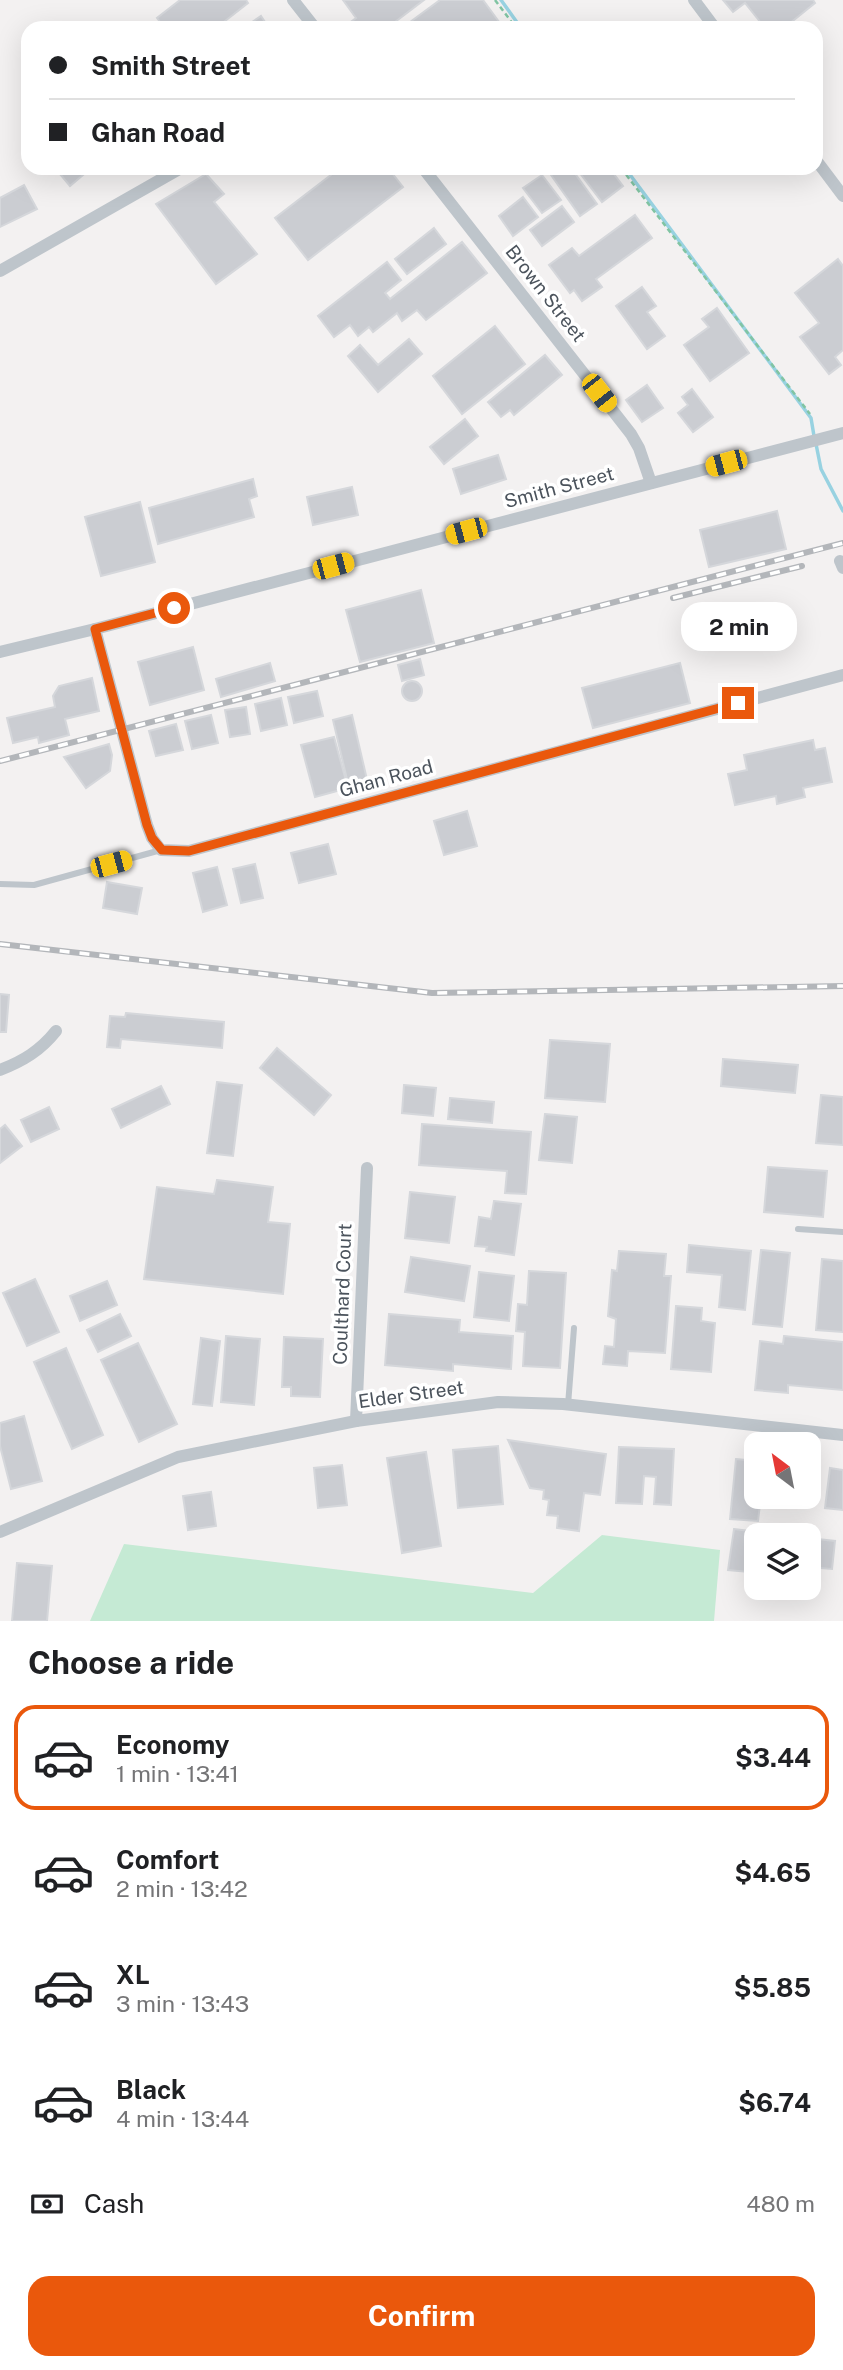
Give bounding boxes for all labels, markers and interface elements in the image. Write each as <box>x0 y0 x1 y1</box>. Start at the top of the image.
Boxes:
text: Smith Street <box>91 50 251 81</box>
text: Ghan Road <box>91 117 225 148</box>
street label: Brown Street <box>501 240 591 346</box>
car <box>578 370 621 416</box>
car <box>703 447 750 479</box>
street label: Smith Street <box>502 462 616 512</box>
car <box>443 515 490 547</box>
car <box>310 550 357 582</box>
route start <box>158 592 190 624</box>
callout: 2 min <box>680 602 796 650</box>
text: 2 min <box>709 613 769 640</box>
route end <box>722 687 754 719</box>
street label: Ghan Road <box>337 755 435 801</box>
car <box>88 848 135 880</box>
street label: Coulthard Court <box>329 1223 355 1365</box>
street label: Elder Street <box>357 1376 465 1412</box>
north arrow <box>744 1432 821 1508</box>
map controls <box>744 1432 821 1600</box>
button: layers <box>744 1523 821 1600</box>
text: Choose a ride <box>28 1644 234 1681</box>
icon: car <box>32 1726 95 1789</box>
text: Economy <box>116 1729 229 1760</box>
text: $3.44 <box>735 1742 811 1773</box>
text: 1 min · 13:41 <box>116 1760 239 1787</box>
icon: car <box>32 1841 95 1904</box>
text: Comfort <box>116 1844 219 1875</box>
text: $4.65 <box>735 1857 811 1888</box>
text: 2 min · 13:42 <box>116 1875 248 1902</box>
icon: car <box>32 1956 95 2019</box>
text: XL <box>116 1959 150 1990</box>
text: $5.85 <box>734 1972 811 2003</box>
text: 3 min · 13:43 <box>116 1990 249 2017</box>
icon: car <box>32 2071 95 2134</box>
text: Black <box>116 2074 186 2105</box>
text: $6.74 <box>738 2087 811 2118</box>
text: 4 min · 13:44 <box>116 2105 249 2132</box>
icon: cash <box>28 2185 66 2223</box>
text: Cash <box>84 2188 144 2219</box>
text: 480 m <box>746 2190 815 2217</box>
button: Confirm <box>28 2276 815 2356</box>

